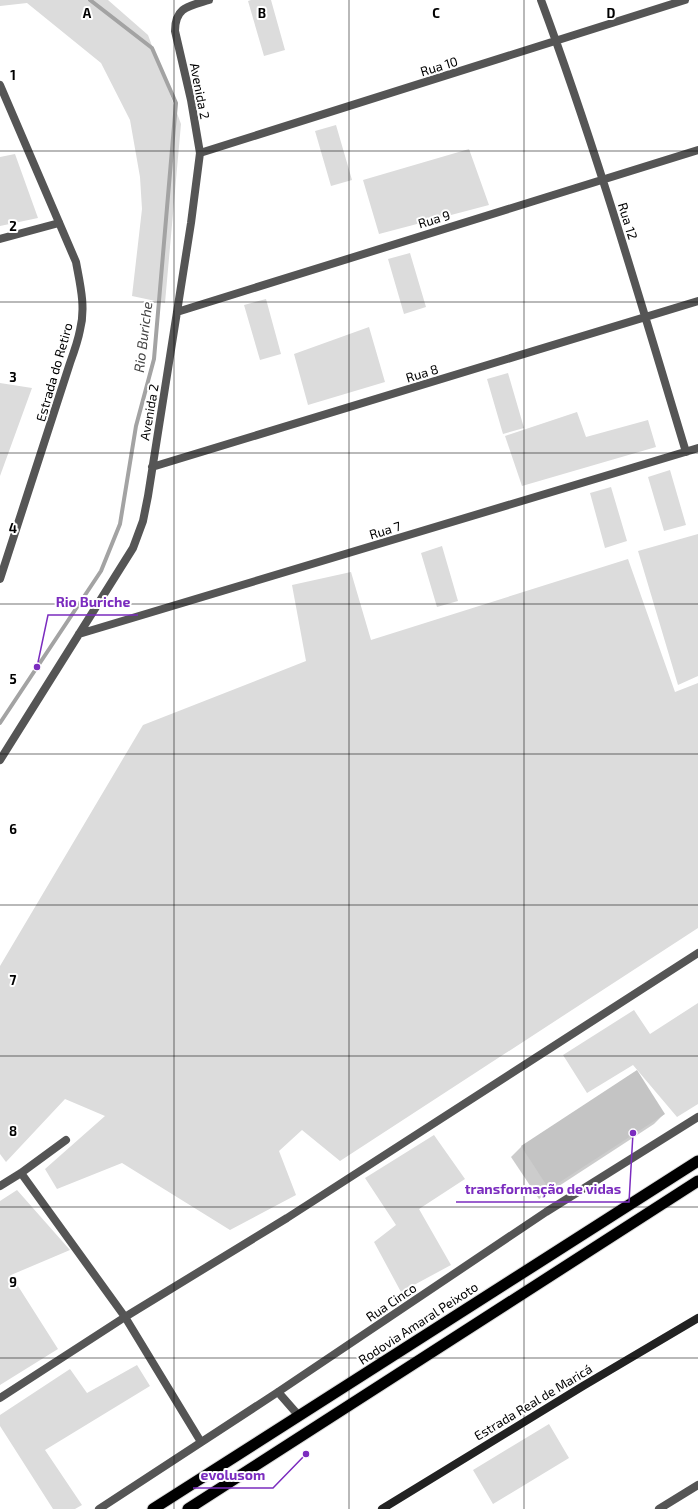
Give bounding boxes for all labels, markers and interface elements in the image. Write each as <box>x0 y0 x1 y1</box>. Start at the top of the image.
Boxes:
text: A <box>83 5 92 21</box>
text: B <box>258 5 266 21</box>
text: C <box>432 5 440 21</box>
text: D <box>607 5 616 21</box>
street label: Rua 10 <box>418 53 460 79</box>
street label: Avenida 2 <box>187 61 213 121</box>
text: 1 <box>10 67 16 83</box>
street label: Rua 12 <box>615 201 641 241</box>
street label: Rua 9 <box>416 207 452 231</box>
text: 2 <box>9 218 17 234</box>
water label: Rio Buriche <box>130 300 155 373</box>
street label: Estrada do Retiro <box>32 321 76 423</box>
street label: Rua 8 <box>404 360 440 386</box>
text: 3 <box>9 369 17 385</box>
street label: Avenida 2 <box>136 382 162 442</box>
street label: Rua 7 <box>367 518 403 542</box>
text: 4 <box>9 520 17 536</box>
callout: Rio Buriche <box>48 589 138 615</box>
text: Rio Buriche <box>56 593 130 610</box>
text: 5 <box>9 671 17 687</box>
text: 6 <box>9 821 17 837</box>
text: 7 <box>10 972 17 988</box>
text: 8 <box>9 1123 17 1139</box>
callout: transformação de vidas <box>456 1176 629 1202</box>
text: transformação de vidas <box>465 1180 621 1198</box>
text: 9 <box>9 1274 17 1290</box>
street label: Rodovia Amaral Peixoto <box>355 1278 481 1368</box>
street label: Rua Cinco <box>363 1279 419 1325</box>
street label: Estrada Real de Maricá <box>471 1360 595 1444</box>
callout: evolusom <box>193 1462 273 1488</box>
text: evolusom <box>201 1466 265 1483</box>

